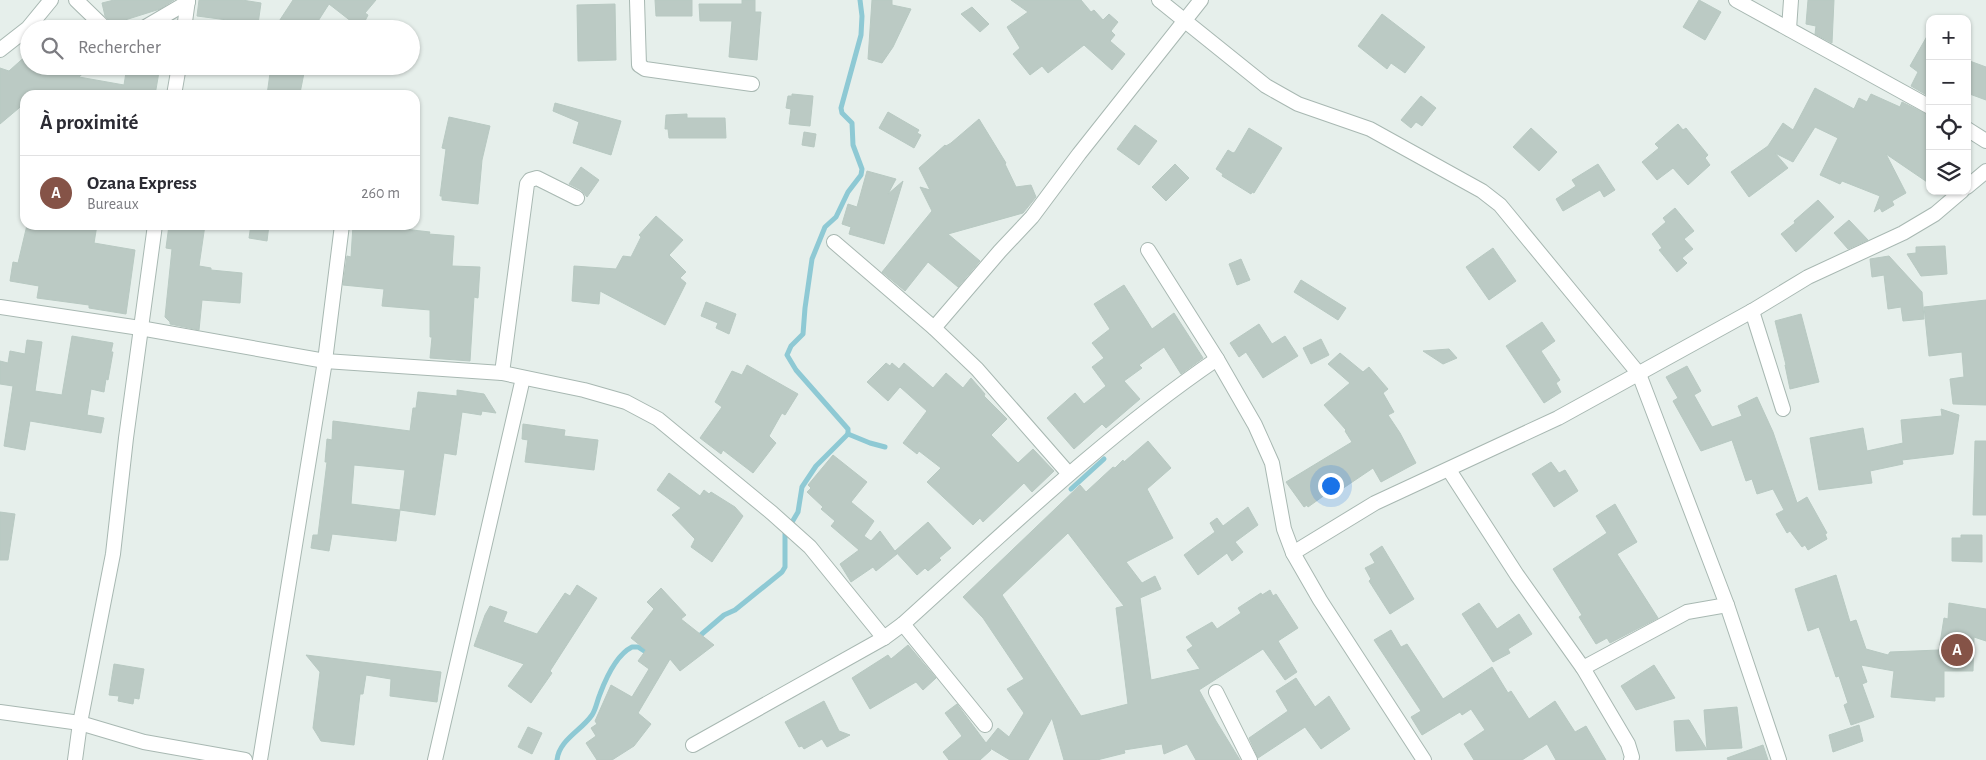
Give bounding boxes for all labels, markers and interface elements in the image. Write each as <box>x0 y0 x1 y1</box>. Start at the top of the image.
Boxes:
map controls <box>1926 15 1971 195</box>
button: + <box>1926 15 1971 60</box>
search box <box>20 20 420 75</box>
icon: search <box>38 34 66 62</box>
text: Rechercher <box>78 38 161 57</box>
button: − <box>1926 60 1971 105</box>
button: locate <box>1926 105 1971 150</box>
text: À proximité <box>40 112 138 133</box>
button: layers <box>1926 150 1971 195</box>
text: Ozana Express <box>87 174 197 193</box>
text: A <box>51 185 61 201</box>
text: 260 m <box>361 185 400 201</box>
text: Bureaux <box>87 196 139 212</box>
your location <box>1318 473 1344 499</box>
pin: A <box>1941 631 1973 669</box>

